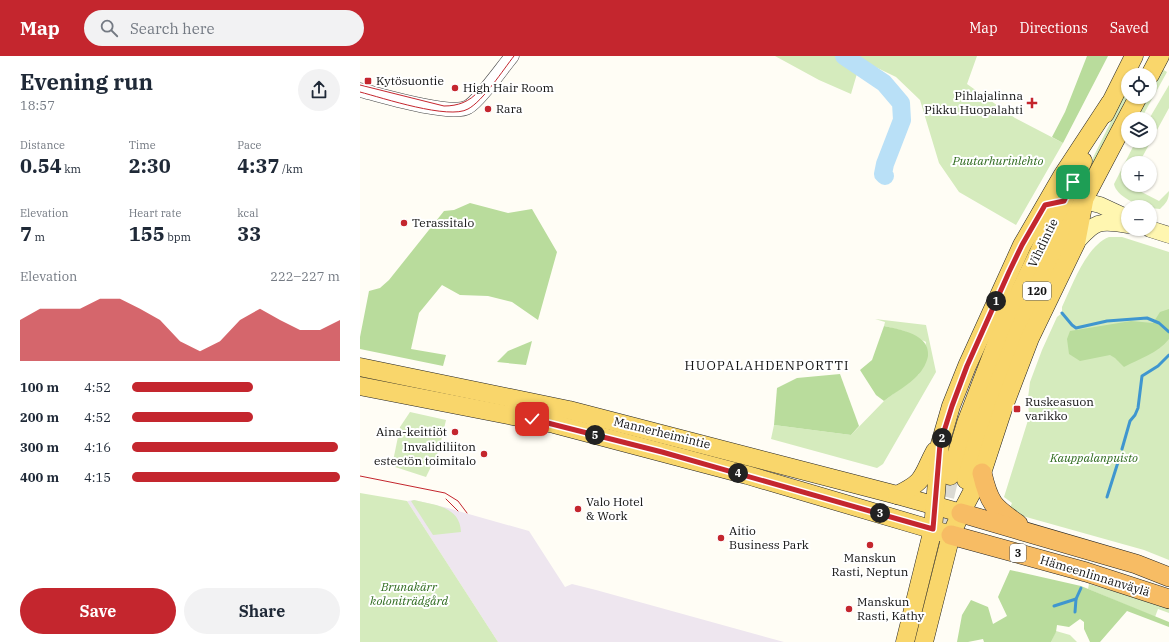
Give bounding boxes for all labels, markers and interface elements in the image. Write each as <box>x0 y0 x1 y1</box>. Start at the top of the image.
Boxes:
search box <box>84 10 364 46</box>
text: Map <box>20 16 60 40</box>
icon: search <box>98 17 120 39</box>
text: Search here <box>130 19 214 38</box>
text: Map <box>969 19 998 37</box>
text: Directions <box>1020 19 1088 37</box>
text: Saved <box>1110 19 1149 37</box>
text: Evening run <box>20 67 153 96</box>
map controls <box>1121 68 1157 236</box>
button: locate <box>1121 68 1157 104</box>
button: share <box>298 69 340 111</box>
place label: Kytösuontie <box>376 73 444 88</box>
marker: Kytösuontie <box>363 76 373 86</box>
place label: High Hair Room <box>463 80 554 95</box>
marker: High Hair Room <box>450 83 460 93</box>
place label: Pihlajalinna Pikku Huopalahti <box>924 88 1023 117</box>
text: 18:57 <box>20 97 55 114</box>
marker: Pihlajalinna Pikku Huopalahti <box>1026 97 1038 109</box>
place label: Rara <box>496 101 523 116</box>
marker: Rara <box>483 104 493 114</box>
button: layers <box>1121 112 1157 148</box>
text: Distance <box>20 138 65 152</box>
text: Time <box>129 138 156 152</box>
text: Pace <box>237 138 262 152</box>
text: 0.54 <box>20 152 62 179</box>
text: 2:30 <box>129 152 171 179</box>
text: 4:37 <box>237 152 279 179</box>
park label: Puutarhurinlehto <box>951 153 1044 168</box>
button: + <box>1121 156 1157 192</box>
text: km <box>62 162 81 176</box>
text: /km <box>279 162 303 176</box>
pin <box>1056 165 1090 199</box>
icon: arrive <box>1062 171 1084 193</box>
button: − <box>1121 200 1157 236</box>
text: Elevation <box>20 206 68 220</box>
text: Heart rate <box>129 206 181 220</box>
text: kcal <box>237 206 259 220</box>
place label: Terassitalo <box>412 215 474 230</box>
street label: Vihdintie <box>1024 216 1061 270</box>
marker: Terassitalo <box>399 218 409 228</box>
text: 7 <box>20 220 32 247</box>
text: 155 <box>129 220 165 247</box>
text: 33 <box>237 220 261 247</box>
text: m <box>32 230 45 244</box>
text: bpm <box>165 230 191 244</box>
text: Elevation <box>20 268 77 285</box>
text: 222–227 m <box>270 268 340 285</box>
road number: 120 <box>1023 282 1051 300</box>
pin: 1 <box>986 291 1006 311</box>
text: 1 <box>993 294 999 308</box>
district label: HUOPALAHDENPORTTI <box>685 357 849 374</box>
text: 100 m <box>20 379 59 396</box>
text: 4:52 <box>84 379 111 396</box>
place label: Ruskeasuon varikko <box>1025 394 1094 423</box>
pin <box>515 402 549 436</box>
marker: Ruskeasuon varikko <box>1012 404 1022 414</box>
icon: check <box>521 408 543 430</box>
text: 200 m <box>20 409 59 426</box>
text: 4:52 <box>84 409 111 426</box>
street label: Mannerheimintie <box>612 413 712 452</box>
place label: Aina-keittiöt <box>376 424 447 439</box>
pin: 5 <box>585 425 605 445</box>
marker: Aina-keittiöt <box>450 427 460 437</box>
text: 5 <box>592 428 598 442</box>
pin: 2 <box>932 428 952 448</box>
text: 2 <box>939 431 945 445</box>
text: 300 m <box>20 439 59 456</box>
text: 4:16 <box>84 439 111 456</box>
place label: Invalidiliiton esteetön toimitalo <box>374 439 476 468</box>
marker: Invalidiliiton esteetön toimitalo <box>479 449 489 459</box>
park label: Kauppalanpuisto <box>1049 450 1138 465</box>
pin: 4 <box>728 463 748 483</box>
text: 4 <box>735 466 741 480</box>
text: 400 m <box>20 469 59 486</box>
text: 4:15 <box>84 469 111 486</box>
place label: Valo Hotel & Work <box>586 494 644 523</box>
pin: 3 <box>870 503 890 523</box>
marker: Valo Hotel & Work <box>573 504 583 514</box>
text: 3 <box>877 506 883 520</box>
place label: Aitio Business Park <box>729 523 809 552</box>
marker: Aitio Business Park <box>716 533 726 543</box>
marker: Manskun Rasti, Neptun <box>865 540 875 550</box>
road number: 3 <box>1010 544 1026 562</box>
place label: Manskun Rasti, Neptun <box>832 550 909 579</box>
street label: Hämeenlinnanväylä <box>1038 552 1152 599</box>
park label: Brunakärr koloniträdgård <box>370 579 448 608</box>
button: Save <box>20 588 176 634</box>
button: Share <box>184 588 340 634</box>
place label: Manskun Rasti, Kathy <box>857 594 925 623</box>
marker: Manskun Rasti, Kathy <box>844 604 854 614</box>

